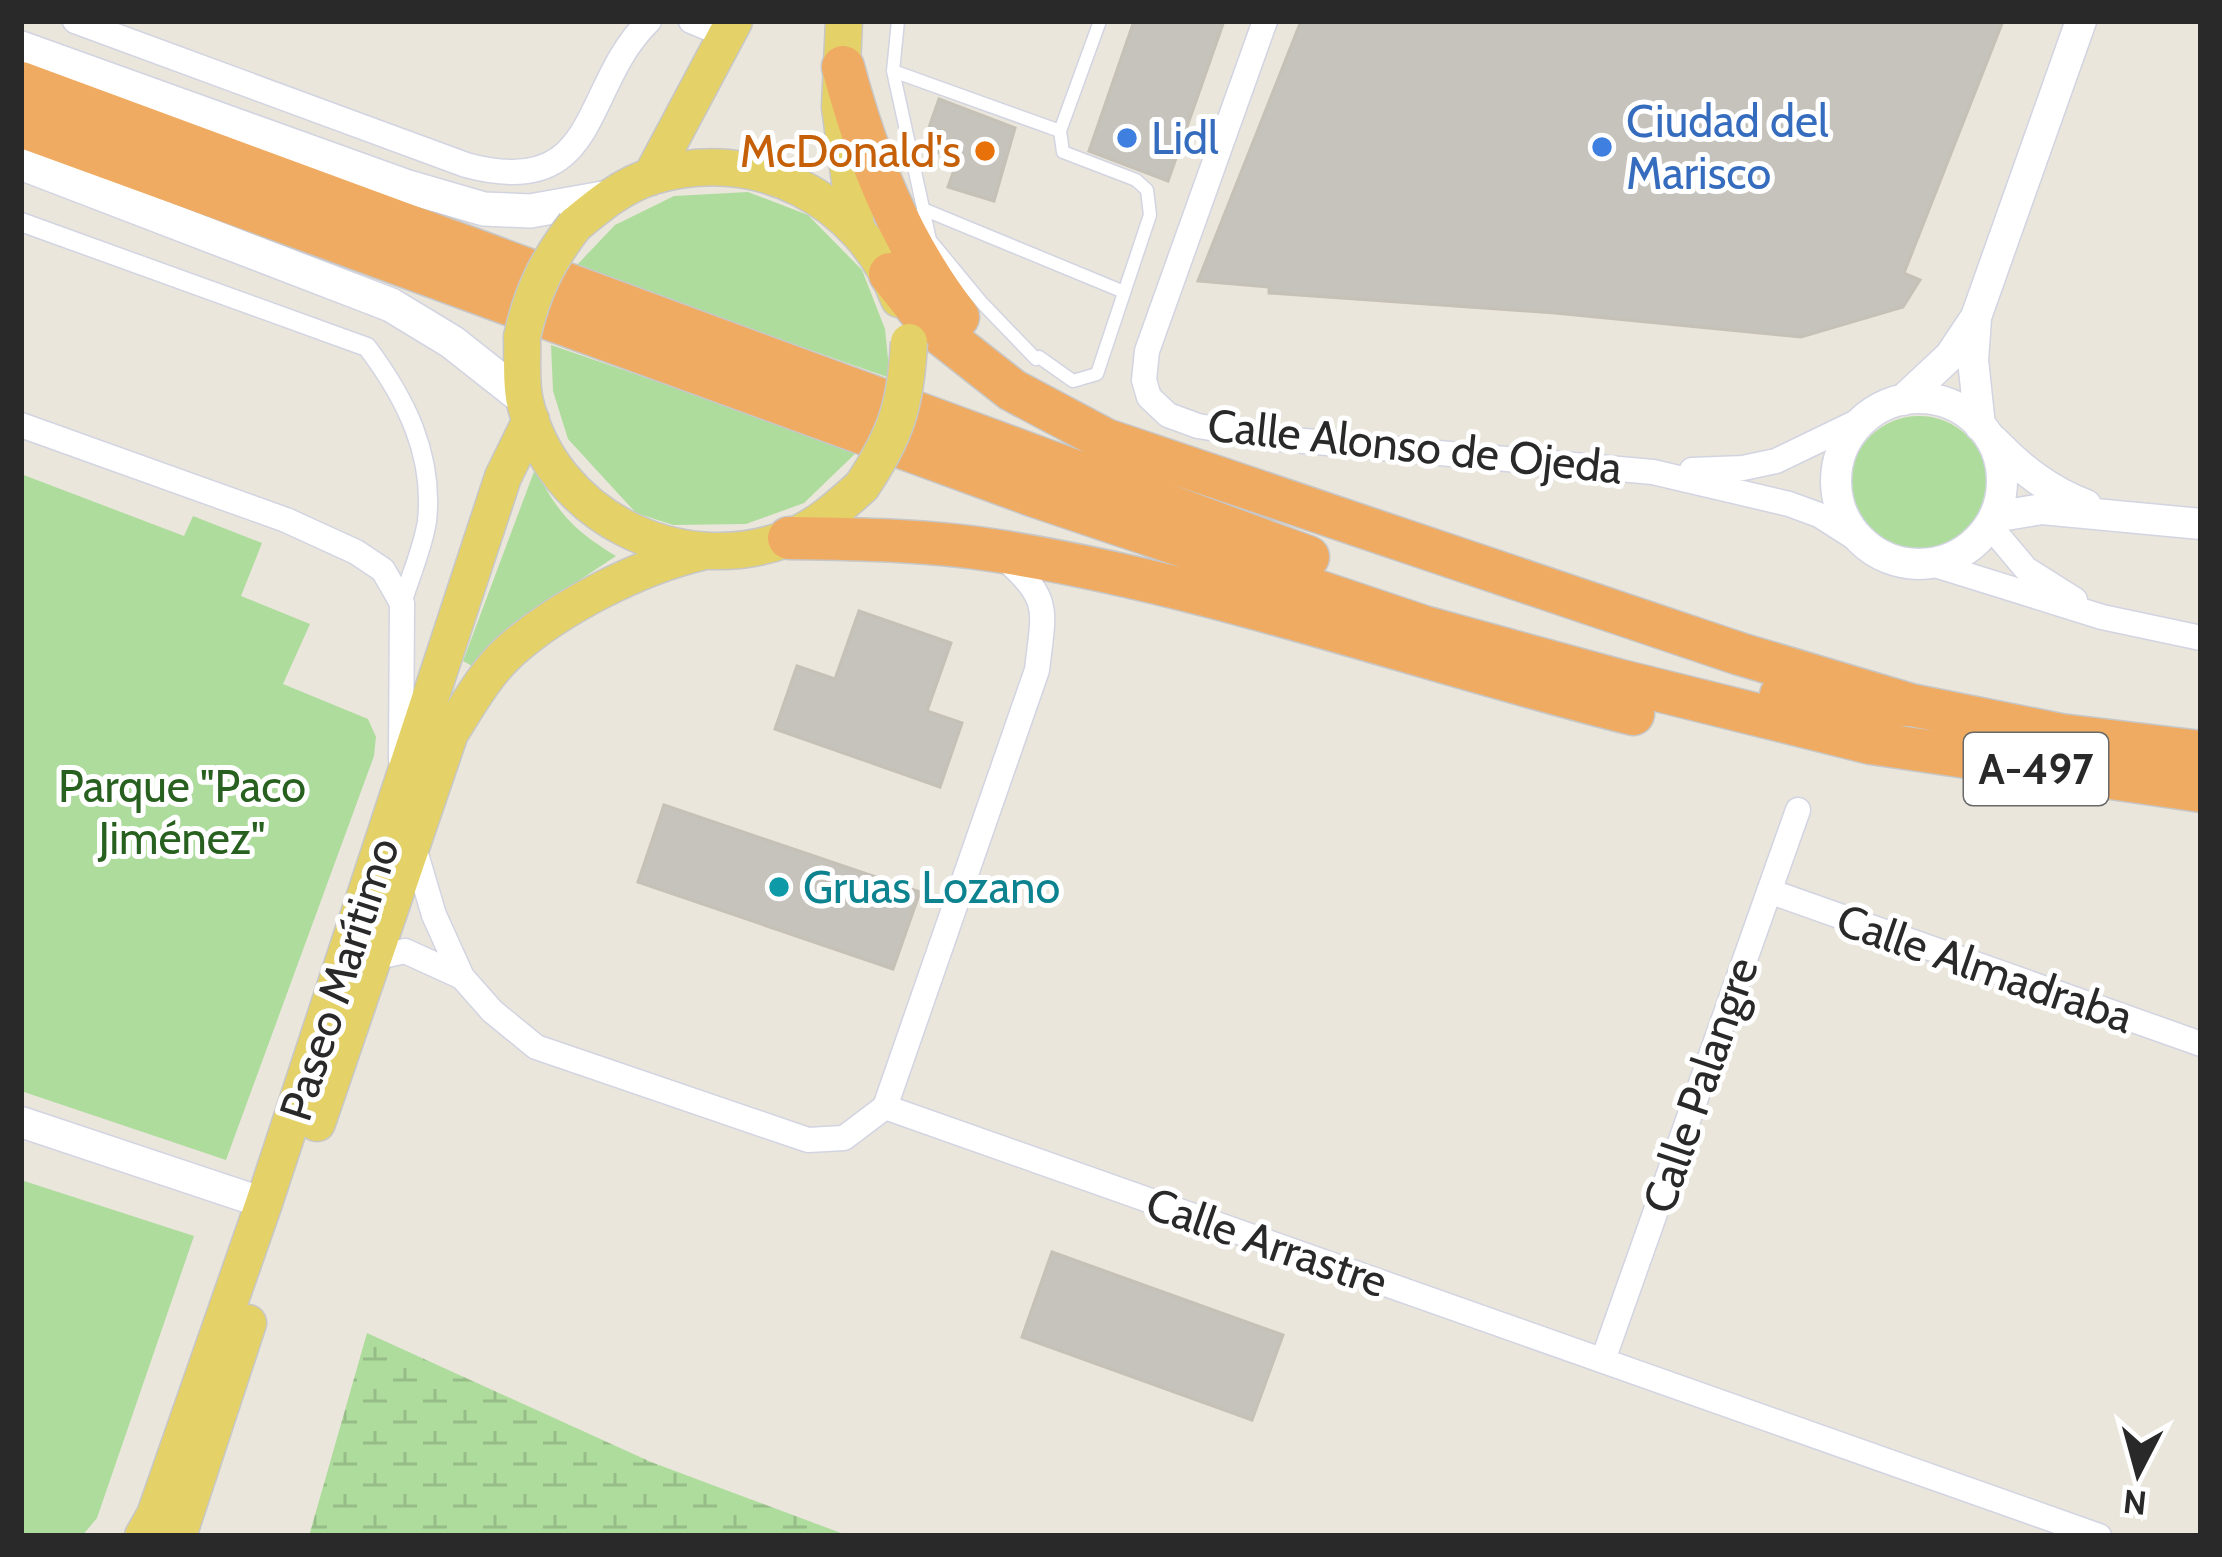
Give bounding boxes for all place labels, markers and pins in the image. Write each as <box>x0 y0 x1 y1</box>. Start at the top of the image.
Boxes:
place label: Ciudad del Marisco <box>1626 94 1829 200</box>
place label: Lidl <box>1151 111 1219 165</box>
place label: McDonald's <box>740 124 961 178</box>
marker: Lidl <box>1114 125 1140 151</box>
marker: Ciudad del Marisco <box>1589 134 1615 160</box>
marker: McDonald's <box>972 138 998 164</box>
place label: Gruas Lozano <box>803 860 1060 914</box>
marker: Gruas Lozano <box>766 874 792 900</box>

